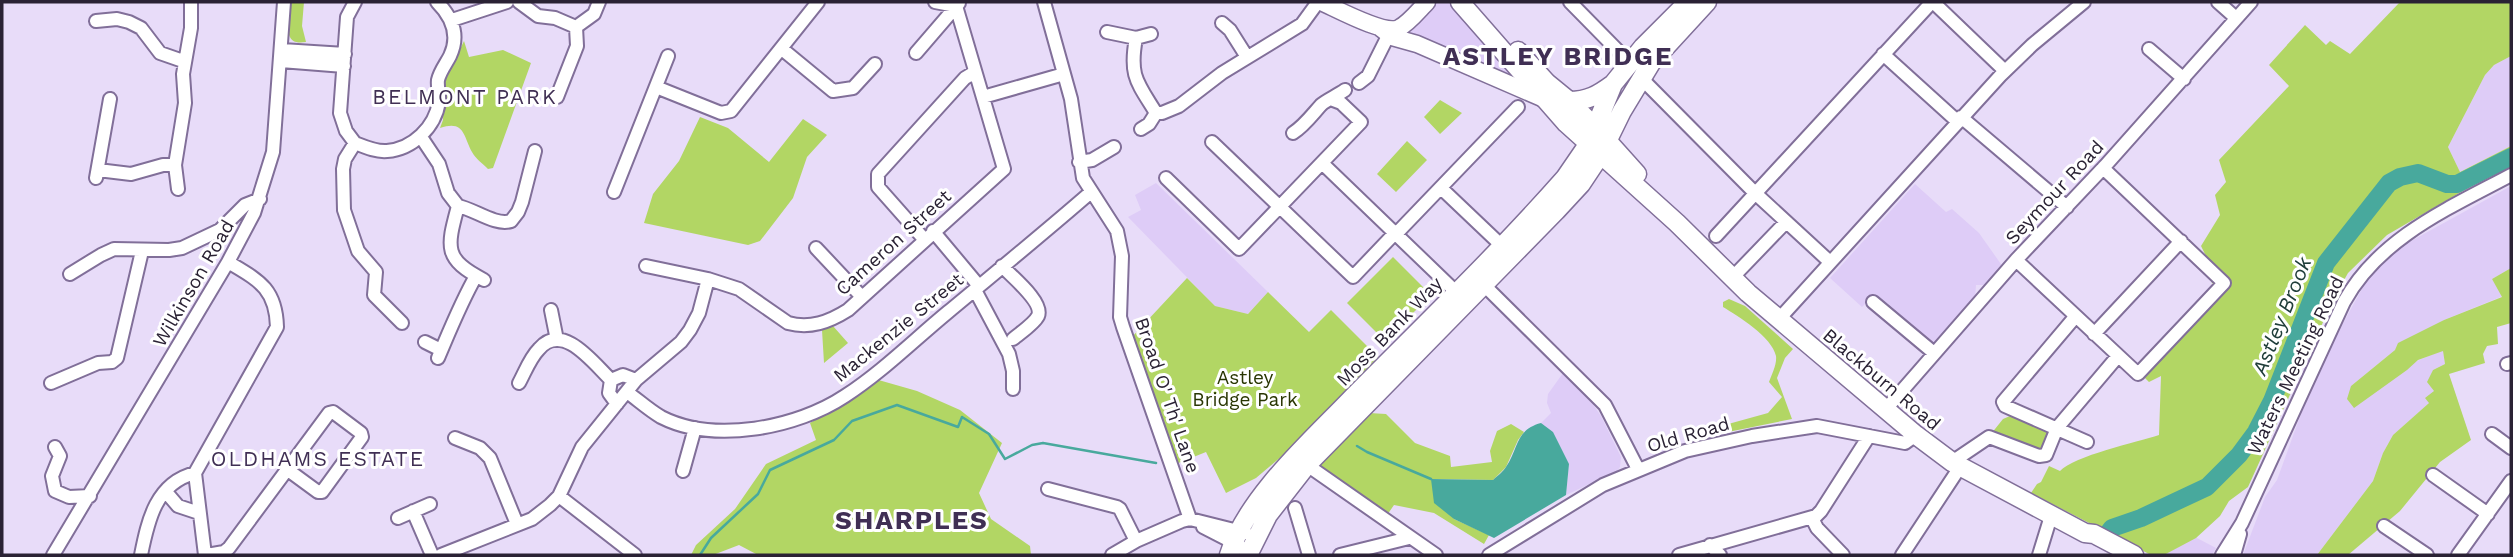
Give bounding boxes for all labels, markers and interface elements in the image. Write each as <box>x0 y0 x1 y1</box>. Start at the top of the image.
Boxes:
district label: ASTLEY BRIDGE <box>1443 41 1673 71</box>
district label: BELMONT PARK <box>372 84 558 109</box>
street label: Seymour Road <box>2000 136 2108 249</box>
street label: Cameron Street <box>831 185 956 300</box>
street label: Wilkinson Road <box>148 216 239 351</box>
water label: Astley Brook <box>2246 253 2317 379</box>
street label: Mackenzie Street <box>829 268 968 387</box>
street label: Moss Bank Way <box>1331 272 1447 391</box>
street label: Waters Meeting Road <box>2242 272 2349 458</box>
street label: Broad O' Th' Lane <box>1130 314 1205 476</box>
street label: Blackburn Road <box>1818 324 1945 435</box>
park label: Astley Bridge Park <box>1192 366 1298 411</box>
street label: Old Road <box>1644 412 1732 457</box>
district label: OLDHAMS ESTATE <box>211 446 425 471</box>
district label: SHARPLES <box>835 505 989 535</box>

